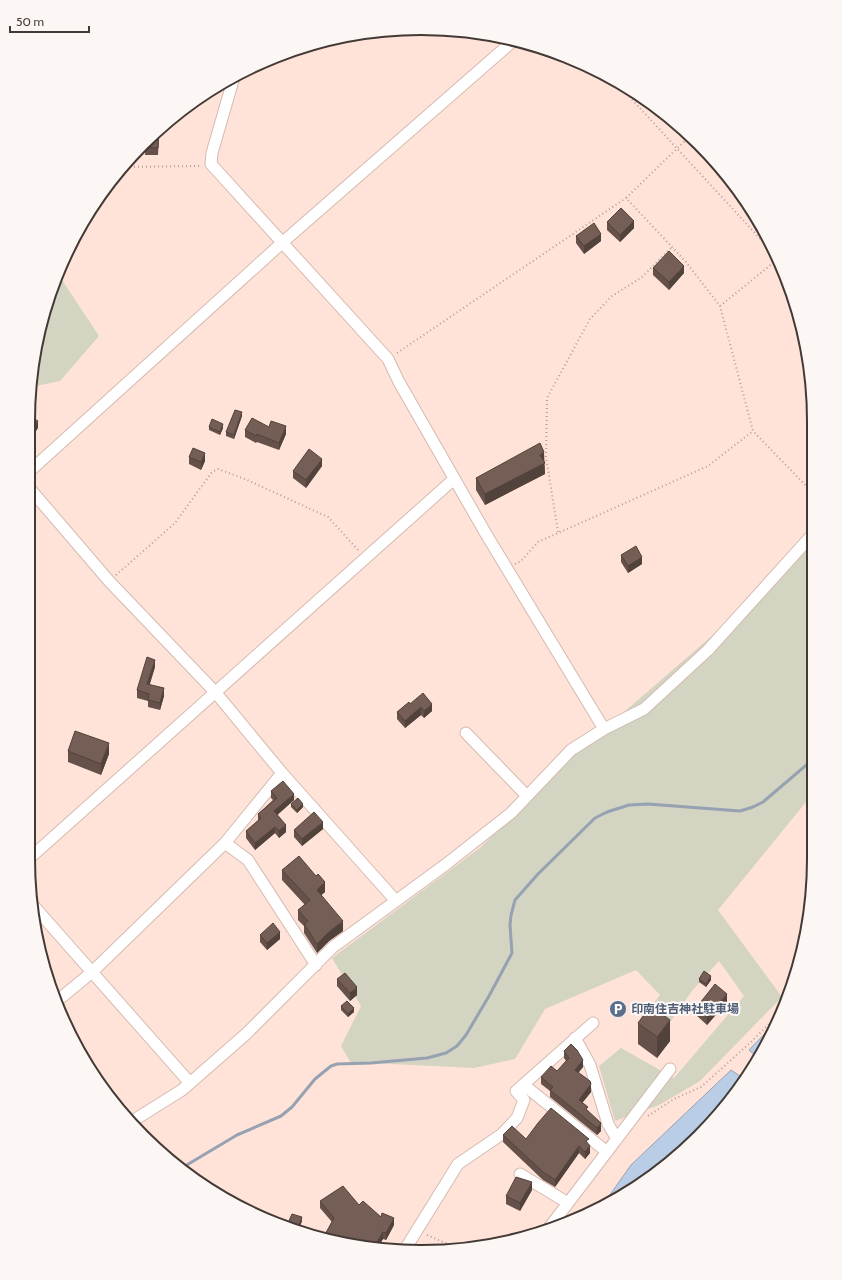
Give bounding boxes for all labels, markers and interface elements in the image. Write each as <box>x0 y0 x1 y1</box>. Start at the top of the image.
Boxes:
scale bar <box>10 8 89 34</box>
text: 50 m <box>16 14 44 29</box>
parking icon: 印南住吉神社駐車場 <box>608 999 628 1019</box>
place label: 印南住吉神社駐車場 <box>631 1001 739 1016</box>

